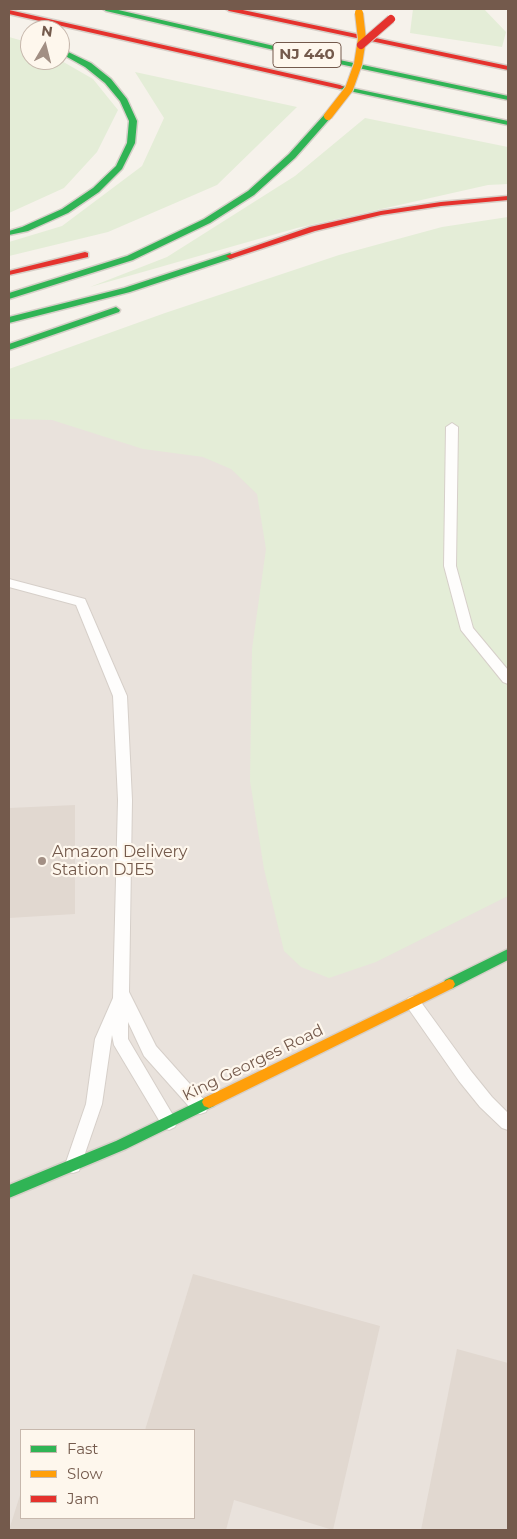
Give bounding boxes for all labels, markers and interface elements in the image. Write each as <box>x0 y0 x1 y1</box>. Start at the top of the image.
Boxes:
north arrow <box>20 20 70 70</box>
text: N <box>40 21 54 41</box>
road number: NJ 440 <box>273 42 341 68</box>
place label: Amazon Delivery Station DJE5 <box>52 842 188 880</box>
marker: Amazon Delivery Station DJE5 <box>36 855 48 867</box>
street label: King Georges Road <box>179 1021 327 1105</box>
legend <box>20 1429 195 1519</box>
text: Fast <box>67 1439 98 1458</box>
text: Slow <box>67 1464 103 1483</box>
text: Jam <box>67 1489 99 1508</box>

